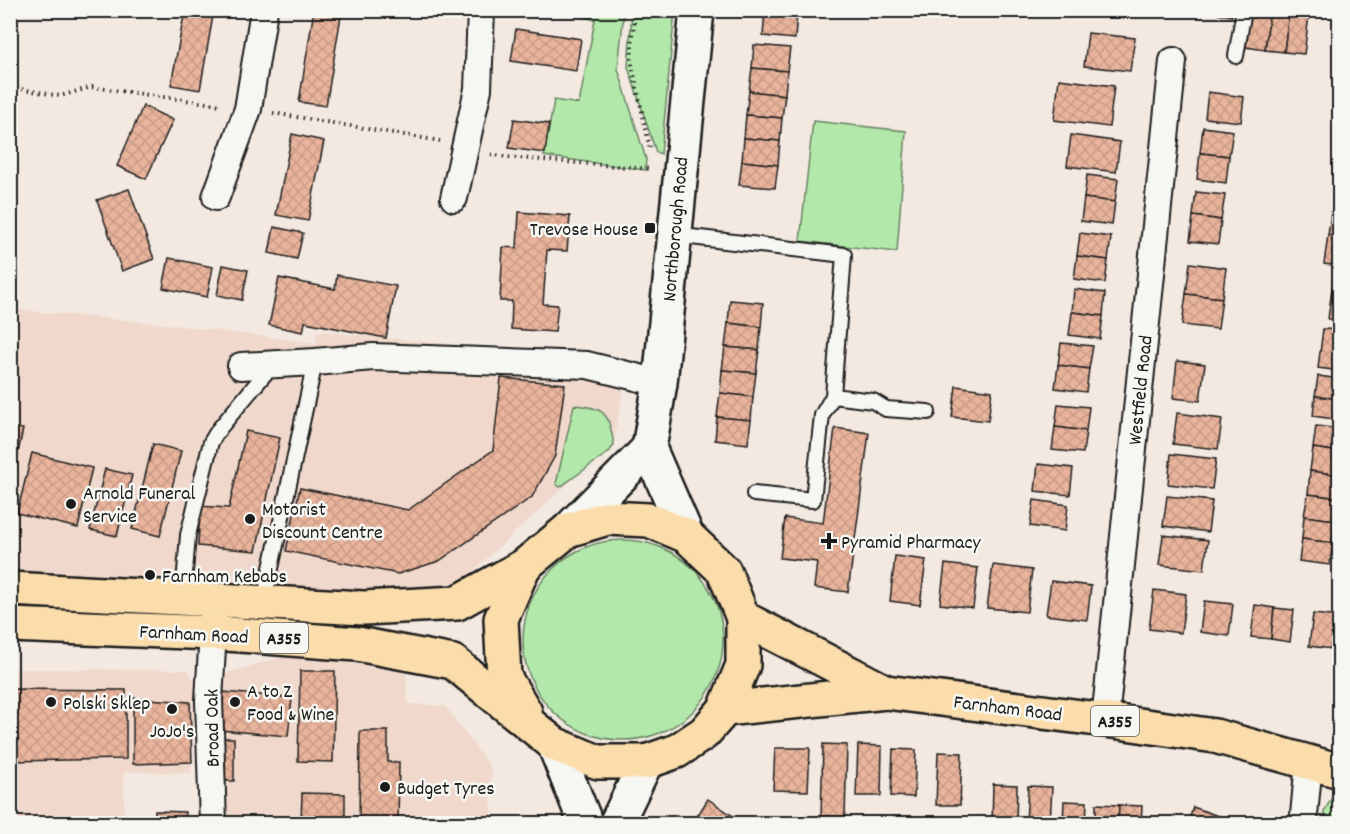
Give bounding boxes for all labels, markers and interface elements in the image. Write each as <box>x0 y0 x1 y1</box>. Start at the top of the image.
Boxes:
street label: Northborough Road <box>657 156 697 303</box>
place label: Trevose House <box>530 217 638 245</box>
marker: Trevose House <box>643 221 657 235</box>
street label: Westfield Road <box>1122 334 1162 447</box>
place label: Arnold Funeral Service <box>83 481 196 532</box>
marker: Arnold Funeral Service <box>64 497 78 511</box>
place label: Motorist Discount Centre <box>262 497 383 548</box>
marker: Motorist Discount Centre <box>243 512 257 526</box>
place label: Pyramid Pharmacy <box>841 530 982 558</box>
marker: Pyramid Pharmacy <box>822 534 836 548</box>
place label: Farnham Kebabs <box>162 564 287 592</box>
marker: Farnham Kebabs <box>143 568 157 582</box>
street label: Farnham Road <box>139 619 249 653</box>
road number: A355 <box>260 623 308 653</box>
place label: A to Z Food & Wine <box>247 679 334 730</box>
street label: Broad Oak <box>199 689 229 767</box>
street label: Farnham Road <box>952 689 1064 731</box>
place label: Polski Sklep <box>63 691 150 719</box>
marker: Polski Sklep <box>44 695 58 709</box>
marker: A to Z Food & Wine <box>228 695 242 709</box>
marker: JoJo's <box>165 702 179 716</box>
road number: A355 <box>1091 706 1139 736</box>
place label: JoJo's <box>150 719 194 747</box>
place label: Budget Tyres <box>397 776 495 804</box>
marker: Budget Tyres <box>378 780 392 794</box>

